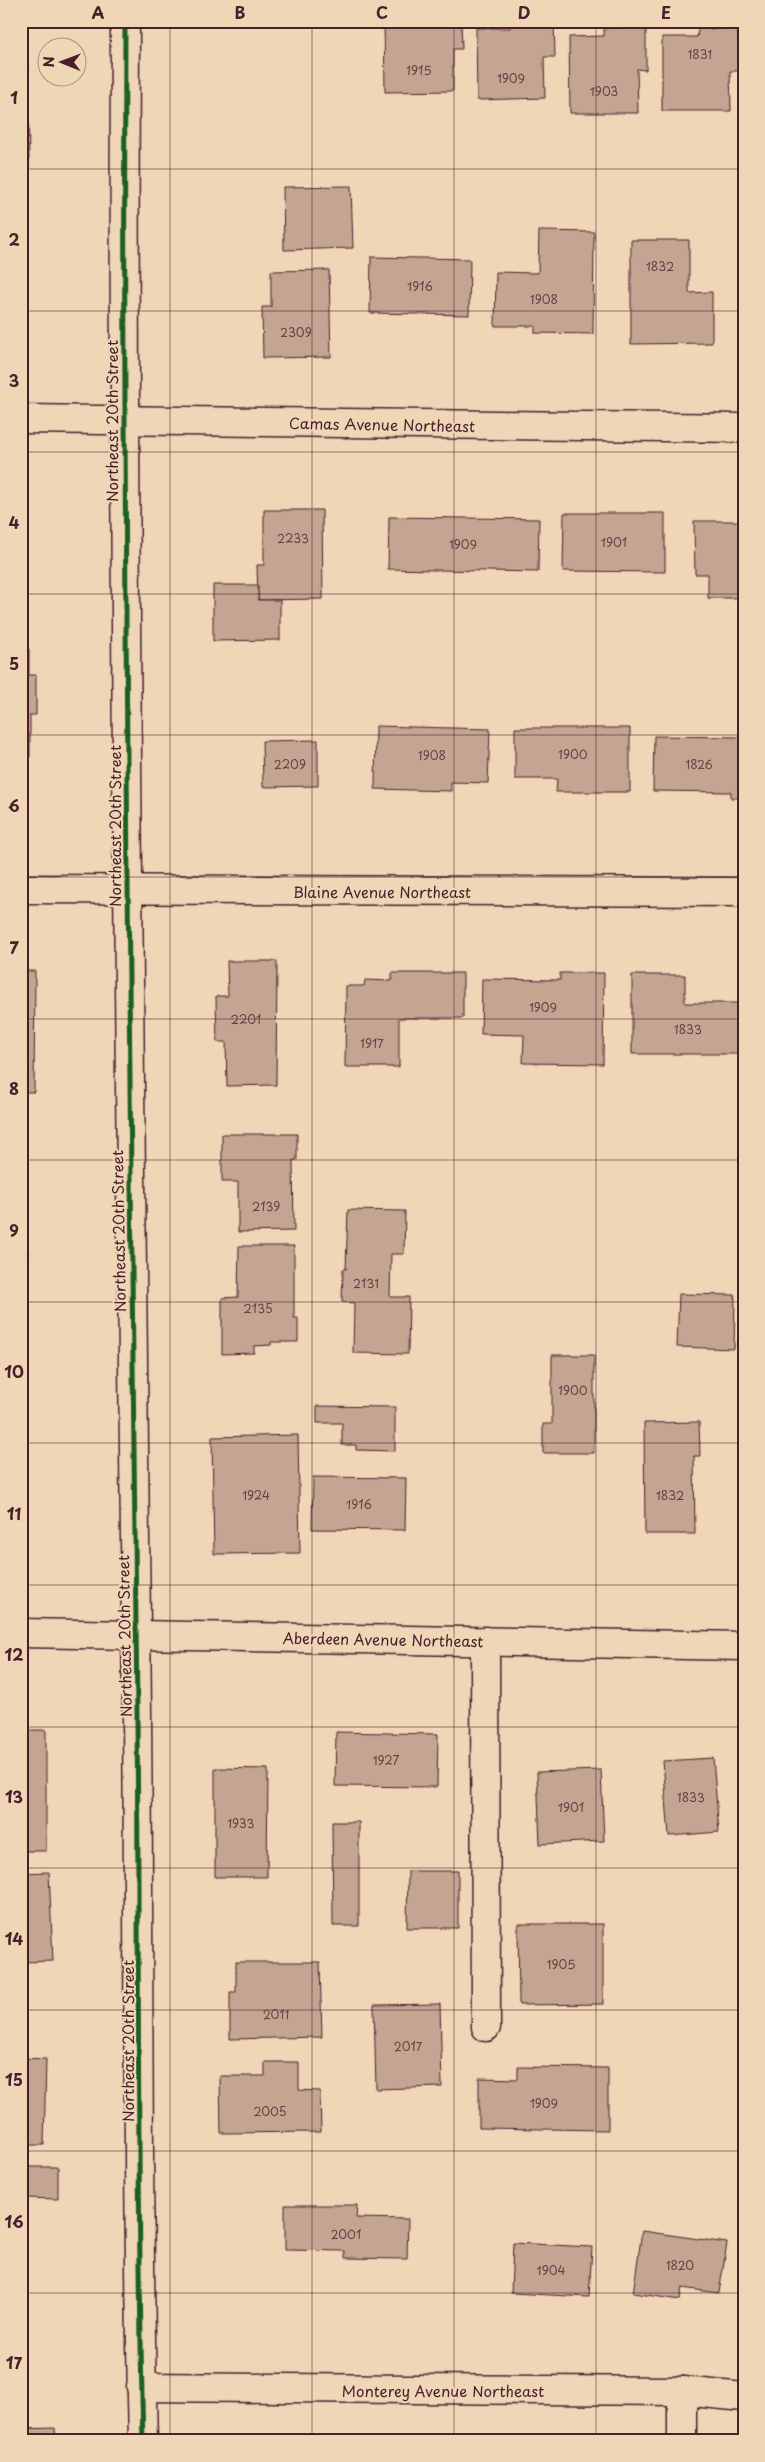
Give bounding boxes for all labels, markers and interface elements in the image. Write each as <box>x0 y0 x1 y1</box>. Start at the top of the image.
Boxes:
text: A <box>92 0 105 24</box>
text: B <box>235 0 246 24</box>
text: C <box>376 0 388 24</box>
text: D <box>518 0 530 24</box>
text: E <box>661 0 671 24</box>
north arrow <box>38 38 88 88</box>
house number: 1831 <box>688 45 712 63</box>
text: N <box>38 56 59 67</box>
house number: 1915 <box>406 61 432 79</box>
house number: 1909 <box>497 69 525 87</box>
house number: 1903 <box>590 82 618 100</box>
text: 1 <box>10 85 18 109</box>
text: 2 <box>8 227 20 251</box>
house number: 1832 <box>646 257 674 275</box>
house number: 1916 <box>407 277 433 295</box>
house number: 1908 <box>530 290 558 308</box>
house number: 2309 <box>280 323 312 341</box>
street label: Northeast 20th Street <box>100 340 123 502</box>
text: 3 <box>9 368 19 392</box>
street label: Camas Avenue Northeast <box>289 411 475 437</box>
text: 4 <box>9 510 20 534</box>
house number: 2233 <box>277 529 309 547</box>
house number: 1901 <box>601 533 627 551</box>
house number: 1909 <box>449 535 477 553</box>
text: 5 <box>9 651 19 675</box>
street label: Northeast 20th Street <box>103 745 126 907</box>
house number: 1900 <box>558 745 588 763</box>
house number: 1908 <box>418 746 446 764</box>
house number: 2209 <box>274 755 306 773</box>
house number: 1826 <box>685 755 713 773</box>
text: 6 <box>8 793 20 817</box>
street label: Blaine Avenue Northeast <box>293 880 471 903</box>
text: 7 <box>9 935 19 959</box>
house number: 1909 <box>529 998 557 1016</box>
house number: 2201 <box>231 1010 261 1028</box>
house number: 1833 <box>674 1020 702 1038</box>
house number: 1917 <box>360 1034 384 1052</box>
text: 8 <box>9 1076 19 1100</box>
street label: Northeast 20th Street <box>105 1150 131 1312</box>
house number: 2139 <box>252 1197 280 1215</box>
text: 9 <box>9 1218 19 1242</box>
house number: 2131 <box>353 1274 379 1292</box>
house number: 2135 <box>243 1299 273 1317</box>
text: 10 <box>4 1359 24 1383</box>
house number: 1900 <box>558 1381 588 1399</box>
house number: 1924 <box>242 1486 270 1504</box>
house number: 1832 <box>656 1486 684 1504</box>
house number: 1916 <box>346 1495 372 1513</box>
text: 11 <box>7 1501 21 1525</box>
street label: Northeast 20th Street <box>111 1555 137 1717</box>
street label: Aberdeen Avenue Northeast <box>282 1626 484 1652</box>
text: 12 <box>5 1642 23 1666</box>
house number: 1927 <box>373 1751 399 1769</box>
text: 13 <box>5 1784 23 1808</box>
house number: 1833 <box>677 1788 705 1806</box>
house number: 1901 <box>558 1798 584 1816</box>
house number: 1933 <box>227 1814 255 1832</box>
text: 14 <box>5 1926 23 1950</box>
house number: 1905 <box>547 1955 575 1973</box>
street label: Northeast 20th Street <box>116 1960 139 2122</box>
house number: 2011 <box>263 2005 289 2023</box>
house number: 2017 <box>394 2037 423 2055</box>
text: 15 <box>5 2067 23 2091</box>
house number: 1909 <box>530 2094 558 2112</box>
house number: 2005 <box>253 2102 287 2120</box>
text: 16 <box>5 2209 23 2233</box>
house number: 2001 <box>331 2225 361 2243</box>
house number: 1820 <box>666 2256 694 2274</box>
house number: 1904 <box>537 2261 566 2279</box>
text: 17 <box>6 2350 23 2374</box>
street label: Monterey Avenue Northeast <box>342 2379 544 2402</box>

